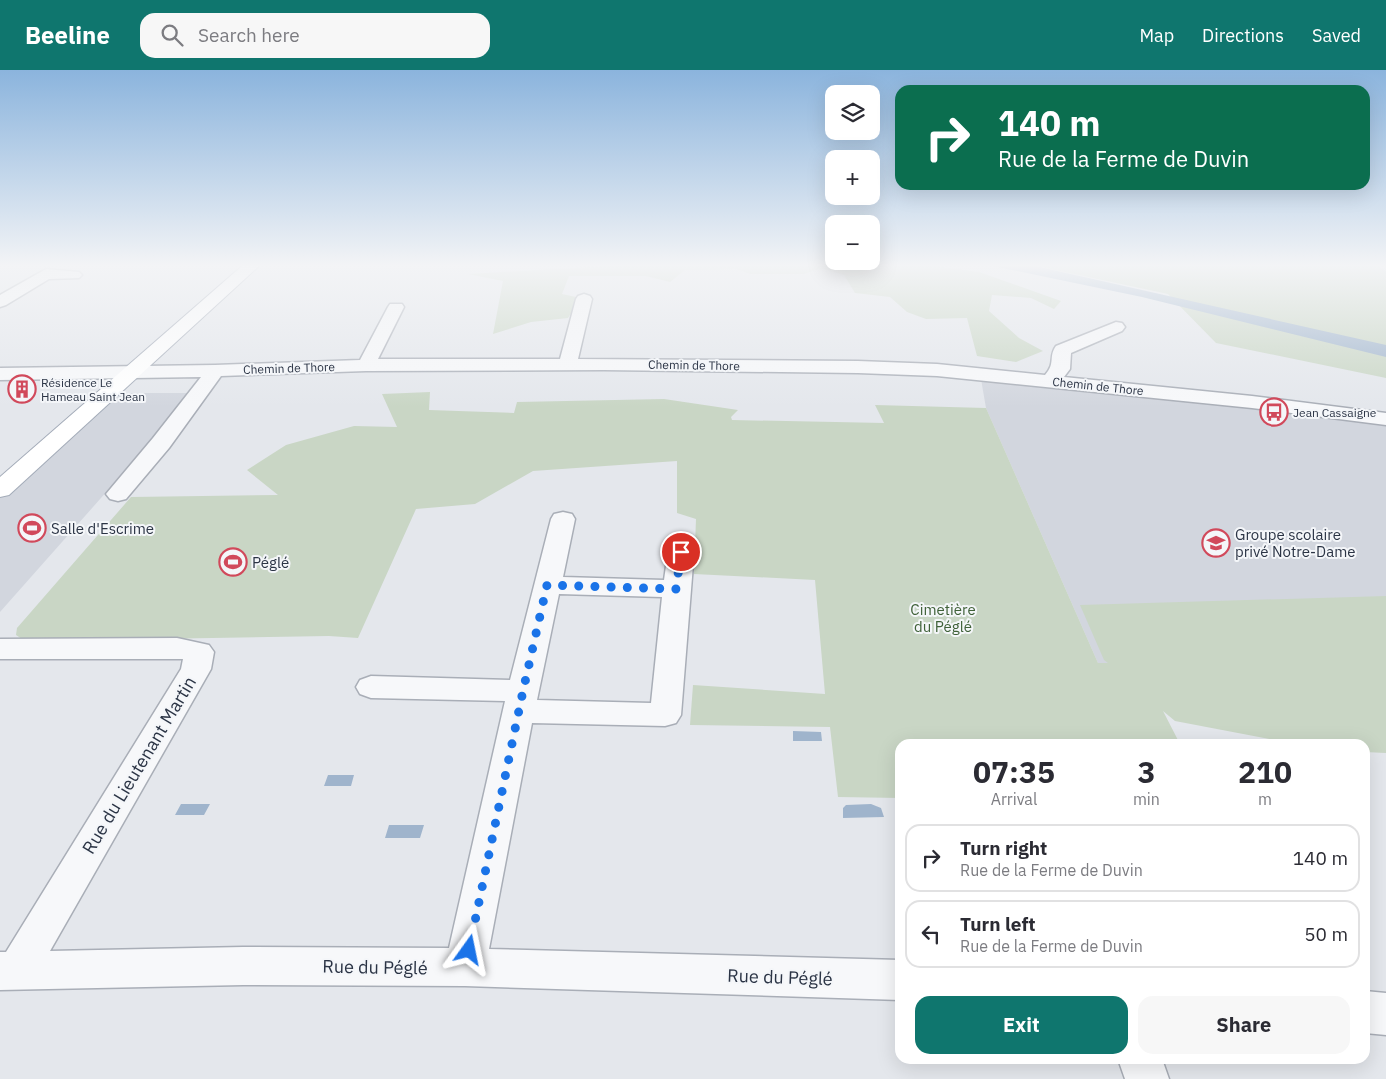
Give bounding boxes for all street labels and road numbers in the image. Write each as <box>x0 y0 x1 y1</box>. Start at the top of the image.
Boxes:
street label: Chemin de Thore <box>648 357 740 373</box>
street label: Chemin de Thore <box>243 359 335 377</box>
street label: Chemin de Thore <box>1052 374 1145 398</box>
street label: Rue du Lieutenant Martin <box>77 672 201 858</box>
street label: Rue du Péglé <box>322 955 428 979</box>
street label: Rue du Péglé <box>727 964 833 990</box>

